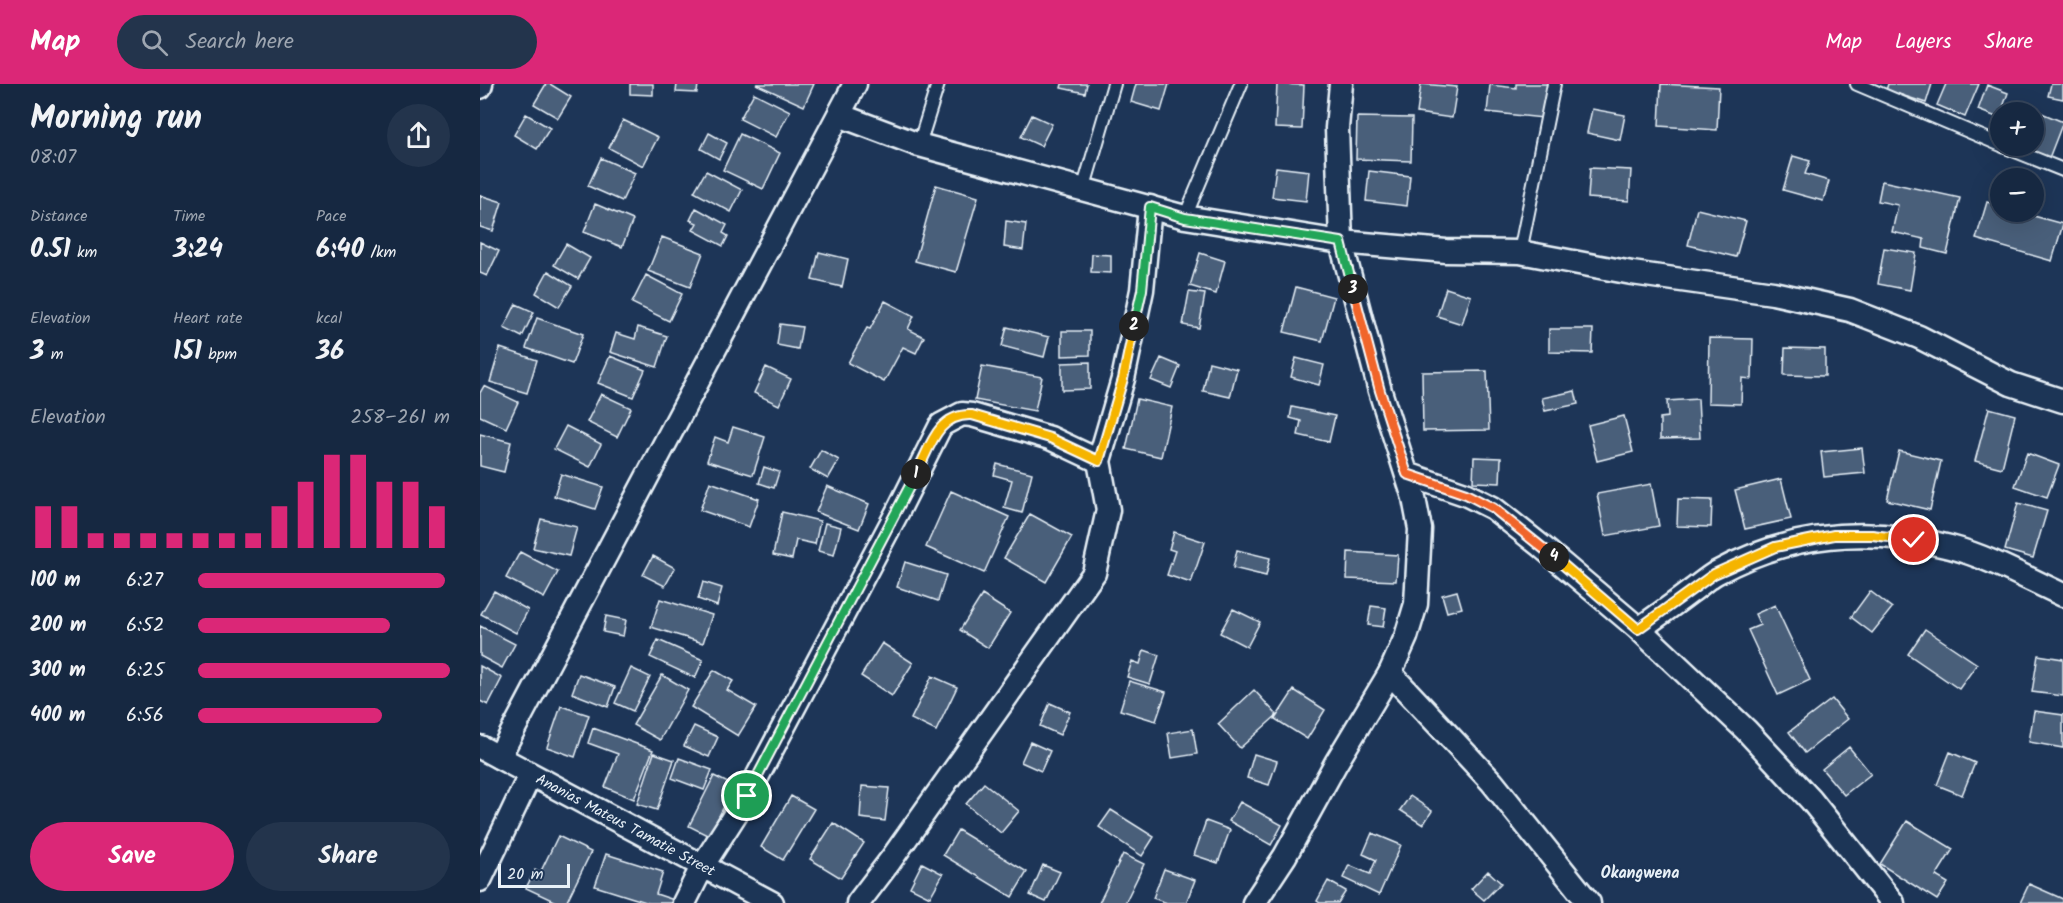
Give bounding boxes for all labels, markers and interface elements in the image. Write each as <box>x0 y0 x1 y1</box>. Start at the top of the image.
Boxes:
search box <box>117 15 537 69</box>
text: Map <box>30 20 81 65</box>
text: Search here <box>186 25 294 60</box>
icon: search <box>138 26 171 59</box>
text: Map <box>1825 26 1862 59</box>
text: Layers <box>1895 26 1951 59</box>
text: Share <box>1984 26 2033 59</box>
text: Morning run <box>30 93 202 146</box>
map controls <box>1990 102 2044 222</box>
button: + <box>1990 102 2044 156</box>
button: share <box>387 104 450 167</box>
text: 08:07 <box>30 142 76 174</box>
button: − <box>1990 168 2044 222</box>
text: Distance <box>30 204 88 229</box>
text: Time <box>173 204 205 229</box>
text: Pace <box>316 204 347 229</box>
text: 0.51 <box>30 229 71 271</box>
text: 3:24 <box>173 229 223 271</box>
text: 6:40 <box>316 229 364 271</box>
text: km <box>71 240 97 265</box>
text: /km <box>364 240 396 265</box>
pin: 3 <box>1338 274 1368 304</box>
text: 3 <box>1349 276 1357 301</box>
text: Elevation <box>30 306 91 331</box>
text: Heart rate <box>173 306 243 331</box>
text: kcal <box>316 306 342 331</box>
pin: 2 <box>1119 311 1149 341</box>
text: 2 <box>1129 313 1139 338</box>
text: 3 <box>30 331 44 373</box>
text: 151 <box>173 331 202 373</box>
text: 36 <box>316 331 344 373</box>
text: m <box>44 342 63 367</box>
text: bpm <box>202 342 237 367</box>
text: Elevation <box>30 402 106 434</box>
text: 258–261 m <box>350 402 450 434</box>
pin: 1 <box>901 459 931 489</box>
text: 1 <box>914 461 918 486</box>
pin <box>1888 514 1939 565</box>
icon: check <box>1897 523 1930 556</box>
pin: 4 <box>1539 542 1569 572</box>
text: 4 <box>1550 544 1558 569</box>
text: 100 m <box>30 565 81 597</box>
text: 6:27 <box>126 565 163 597</box>
text: 200 m <box>30 610 86 642</box>
text: 6:52 <box>126 610 164 642</box>
text: 300 m <box>30 655 86 687</box>
text: 6:25 <box>126 655 164 687</box>
text: 400 m <box>30 700 86 732</box>
text: 6:56 <box>126 700 164 732</box>
street label: Ananias Mateus Tamatie Street <box>531 768 719 884</box>
pin <box>721 770 772 821</box>
icon: arrive <box>730 779 763 812</box>
button: Save <box>30 822 234 891</box>
button: Share <box>246 822 450 891</box>
scale bar <box>498 861 570 888</box>
district label: Okangwena <box>1601 861 1679 886</box>
text: 20 m <box>507 862 543 887</box>

